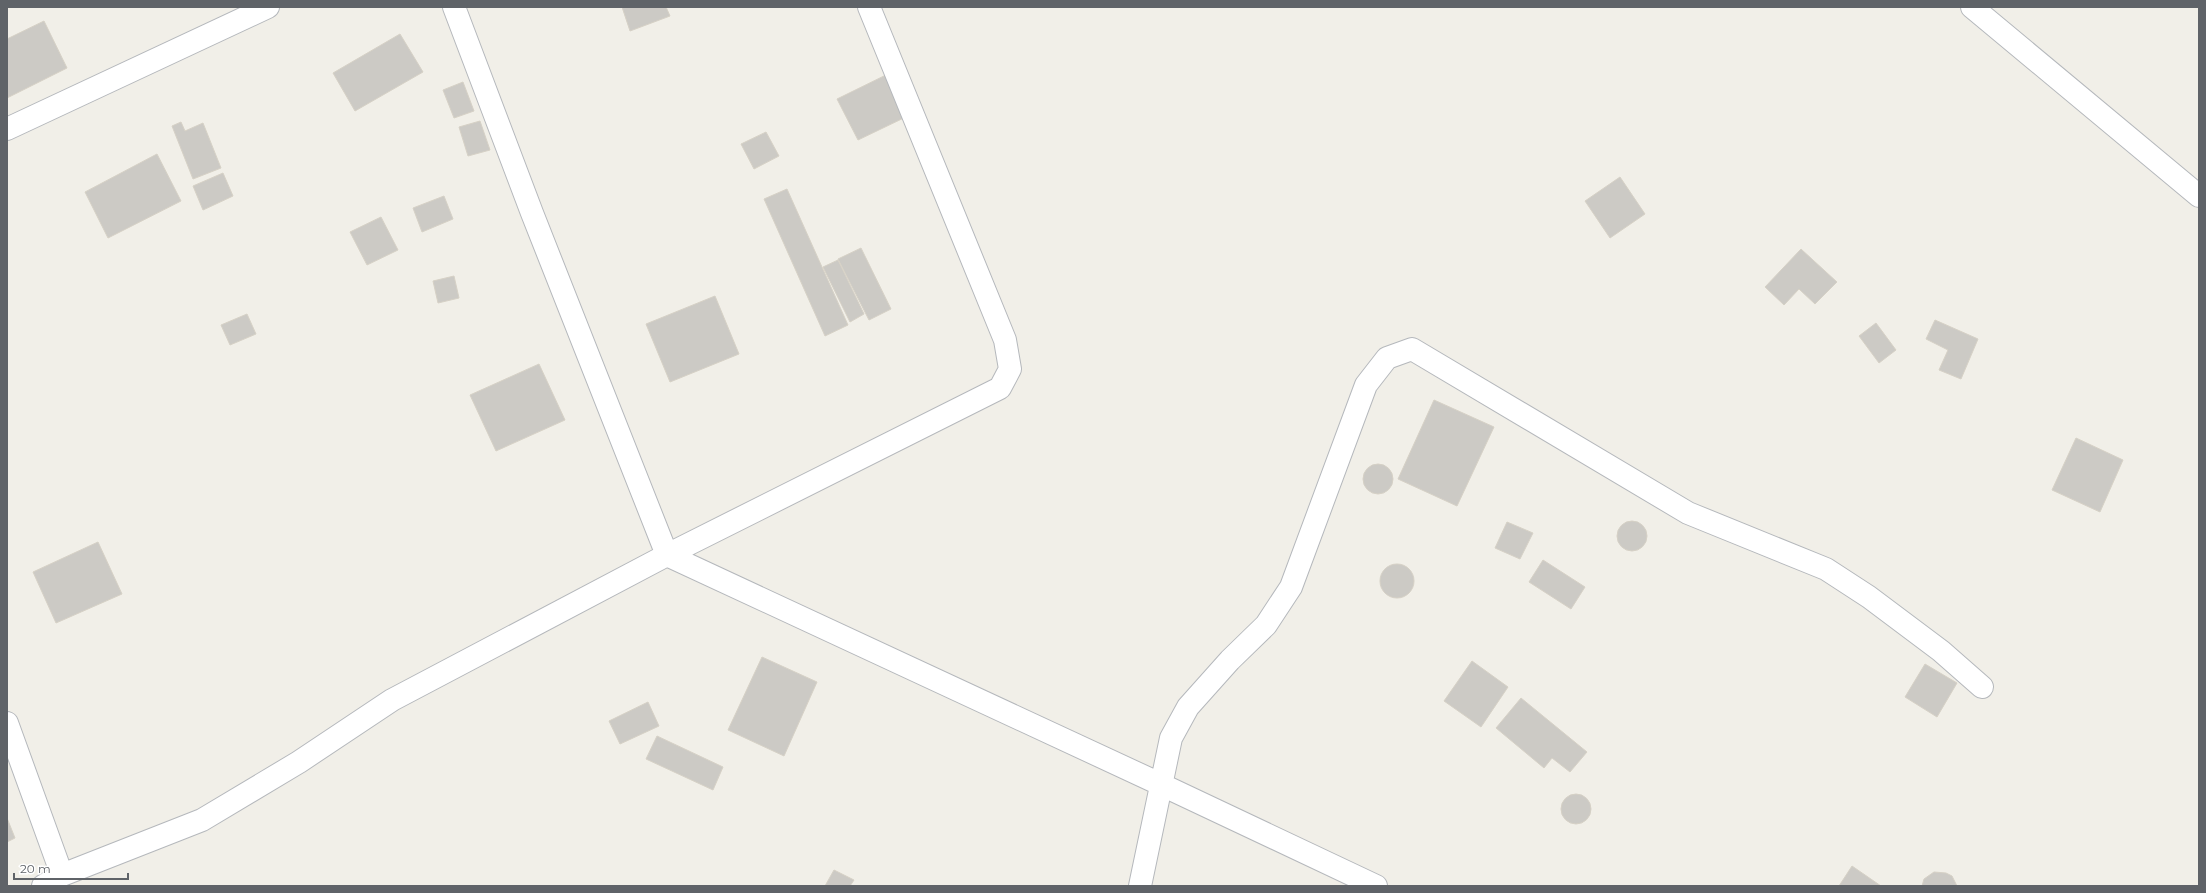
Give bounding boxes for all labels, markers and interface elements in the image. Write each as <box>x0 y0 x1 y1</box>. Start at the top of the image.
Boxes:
scale bar <box>14 855 128 881</box>
text: 20 m <box>20 861 51 876</box>

